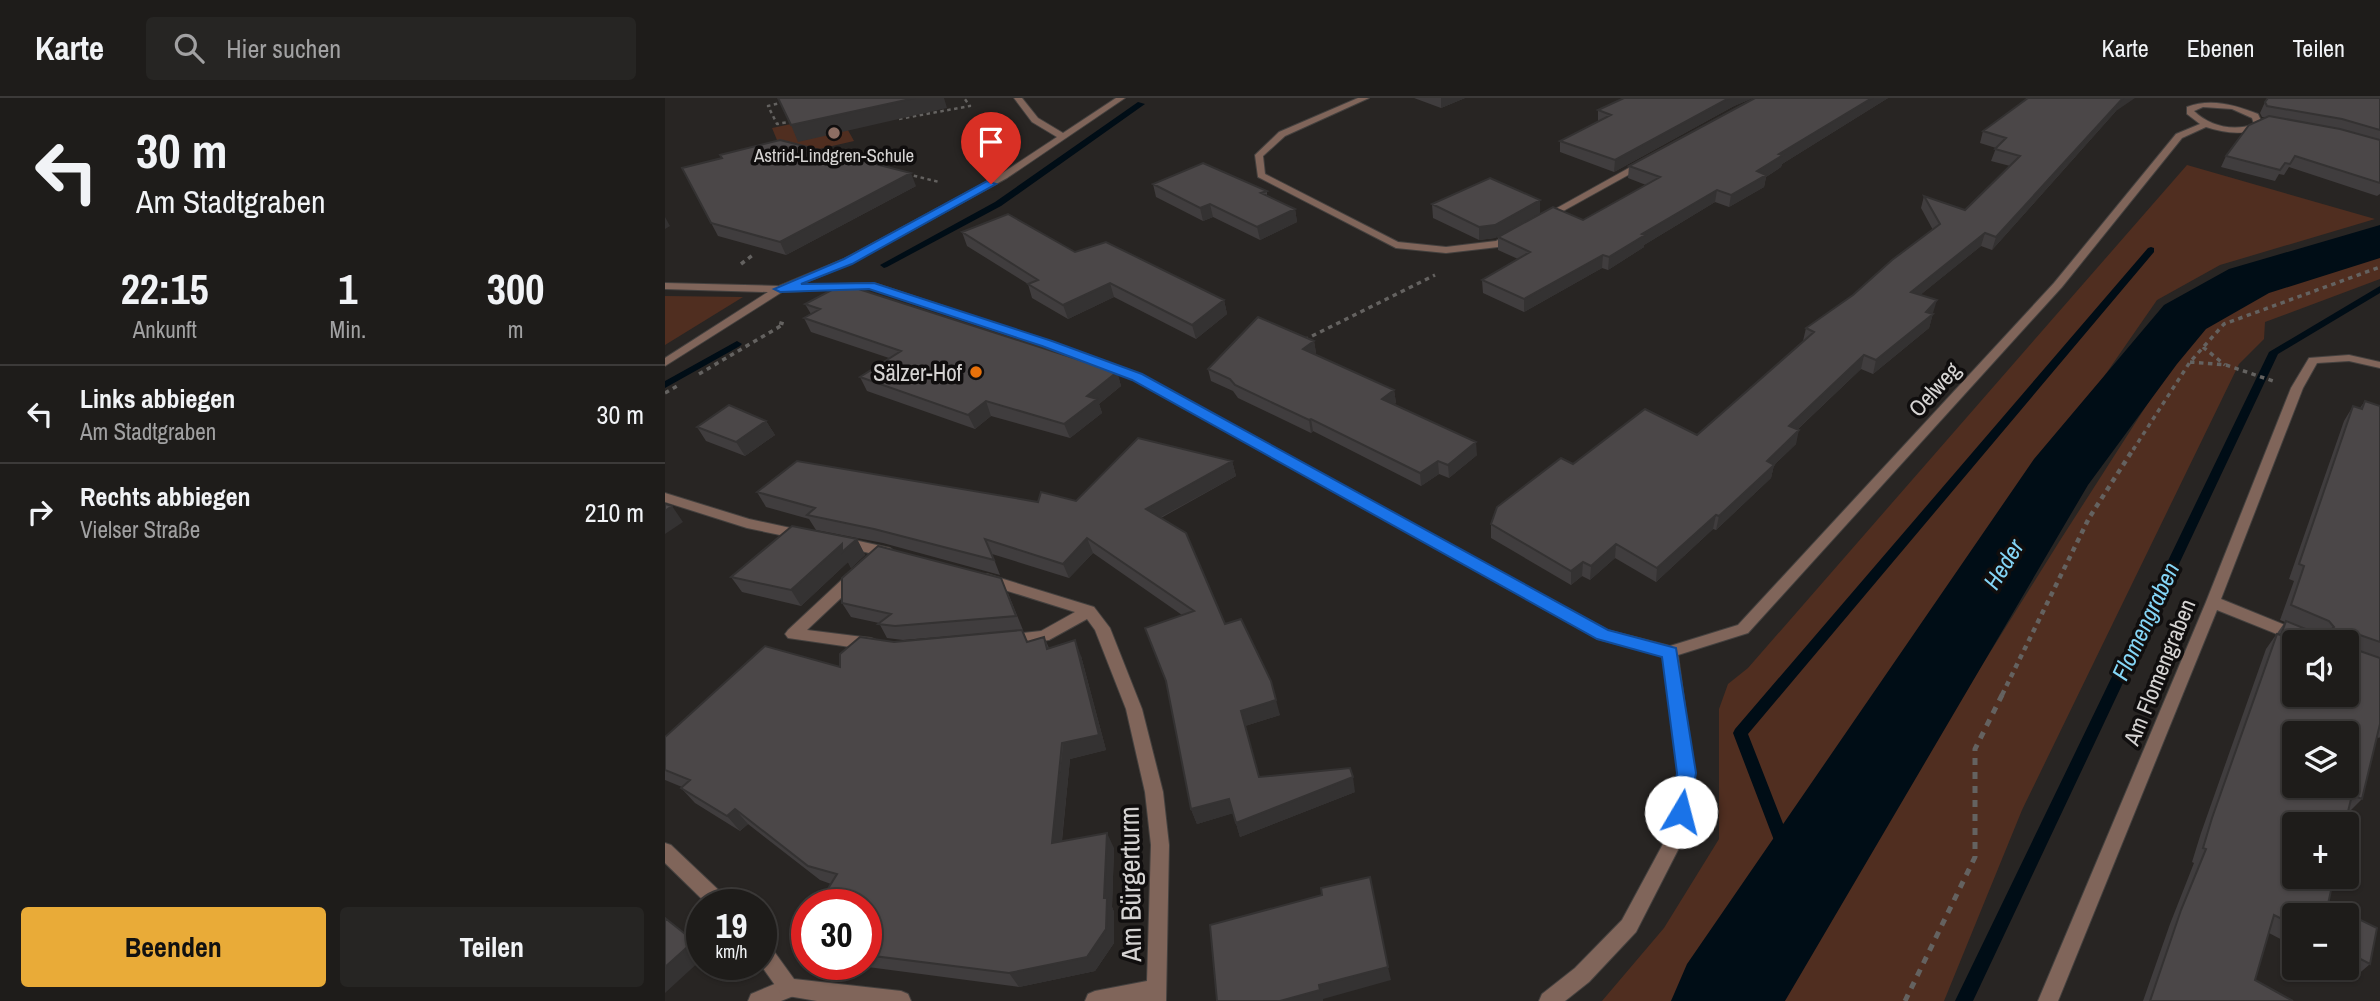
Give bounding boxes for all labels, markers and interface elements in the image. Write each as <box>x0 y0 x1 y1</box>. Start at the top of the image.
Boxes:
search box <box>146 17 636 80</box>
text: Karte <box>35 26 104 70</box>
icon: search <box>170 29 208 67</box>
text: Hier suchen <box>226 31 341 66</box>
text: Karte <box>2102 32 2149 64</box>
text: Ebenen <box>2187 32 2254 64</box>
text: Teilen <box>2292 32 2345 64</box>
pin <box>961 112 1021 184</box>
text: 30 m <box>136 117 228 183</box>
icon: arrive <box>972 123 1010 161</box>
marker: Astrid-Lindgren-Schule <box>826 125 842 141</box>
icon: left <box>21 126 112 217</box>
place label: Astrid-Lindgren-Schule <box>753 142 914 168</box>
text: Am Stadtgraben <box>136 180 326 223</box>
text: 22:15 <box>121 261 209 317</box>
text: 1 <box>338 261 357 317</box>
text: 300 <box>487 261 544 317</box>
text: Ankunft <box>133 314 197 345</box>
text: Min. <box>329 314 366 345</box>
text: m <box>508 314 523 345</box>
street label: Oelweg <box>1901 354 1967 423</box>
place label: Sälzer-Hof <box>873 357 963 388</box>
marker: Sälzer-Hof <box>968 364 984 380</box>
text: Links abbiegen <box>80 381 235 416</box>
icon: left <box>21 395 59 433</box>
text: 30 m <box>597 397 644 432</box>
text: Am Stadtgraben <box>80 416 216 447</box>
text: Rechts abbiegen <box>80 479 251 514</box>
icon: right <box>21 493 59 531</box>
text: 210 m <box>585 495 644 530</box>
text: Vielser Straße <box>80 514 200 545</box>
water label: Heder <box>1975 532 2032 595</box>
water label: Flomengraben <box>2104 557 2186 685</box>
street label: Am Flomengraben <box>2115 594 2202 751</box>
map controls <box>2282 630 2359 980</box>
button: sound <box>2282 630 2359 707</box>
button: layers <box>2282 721 2359 798</box>
position arrow <box>1644 775 1718 849</box>
street label: Am Bürgerturm <box>1110 806 1150 963</box>
button: + <box>2282 812 2359 889</box>
speed limit sign: 30 <box>791 889 882 980</box>
text: 19 <box>716 902 747 949</box>
button: − <box>2282 903 2359 980</box>
button: Beenden <box>21 907 326 987</box>
button: Teilen <box>340 907 644 987</box>
text: km/h <box>716 939 748 964</box>

